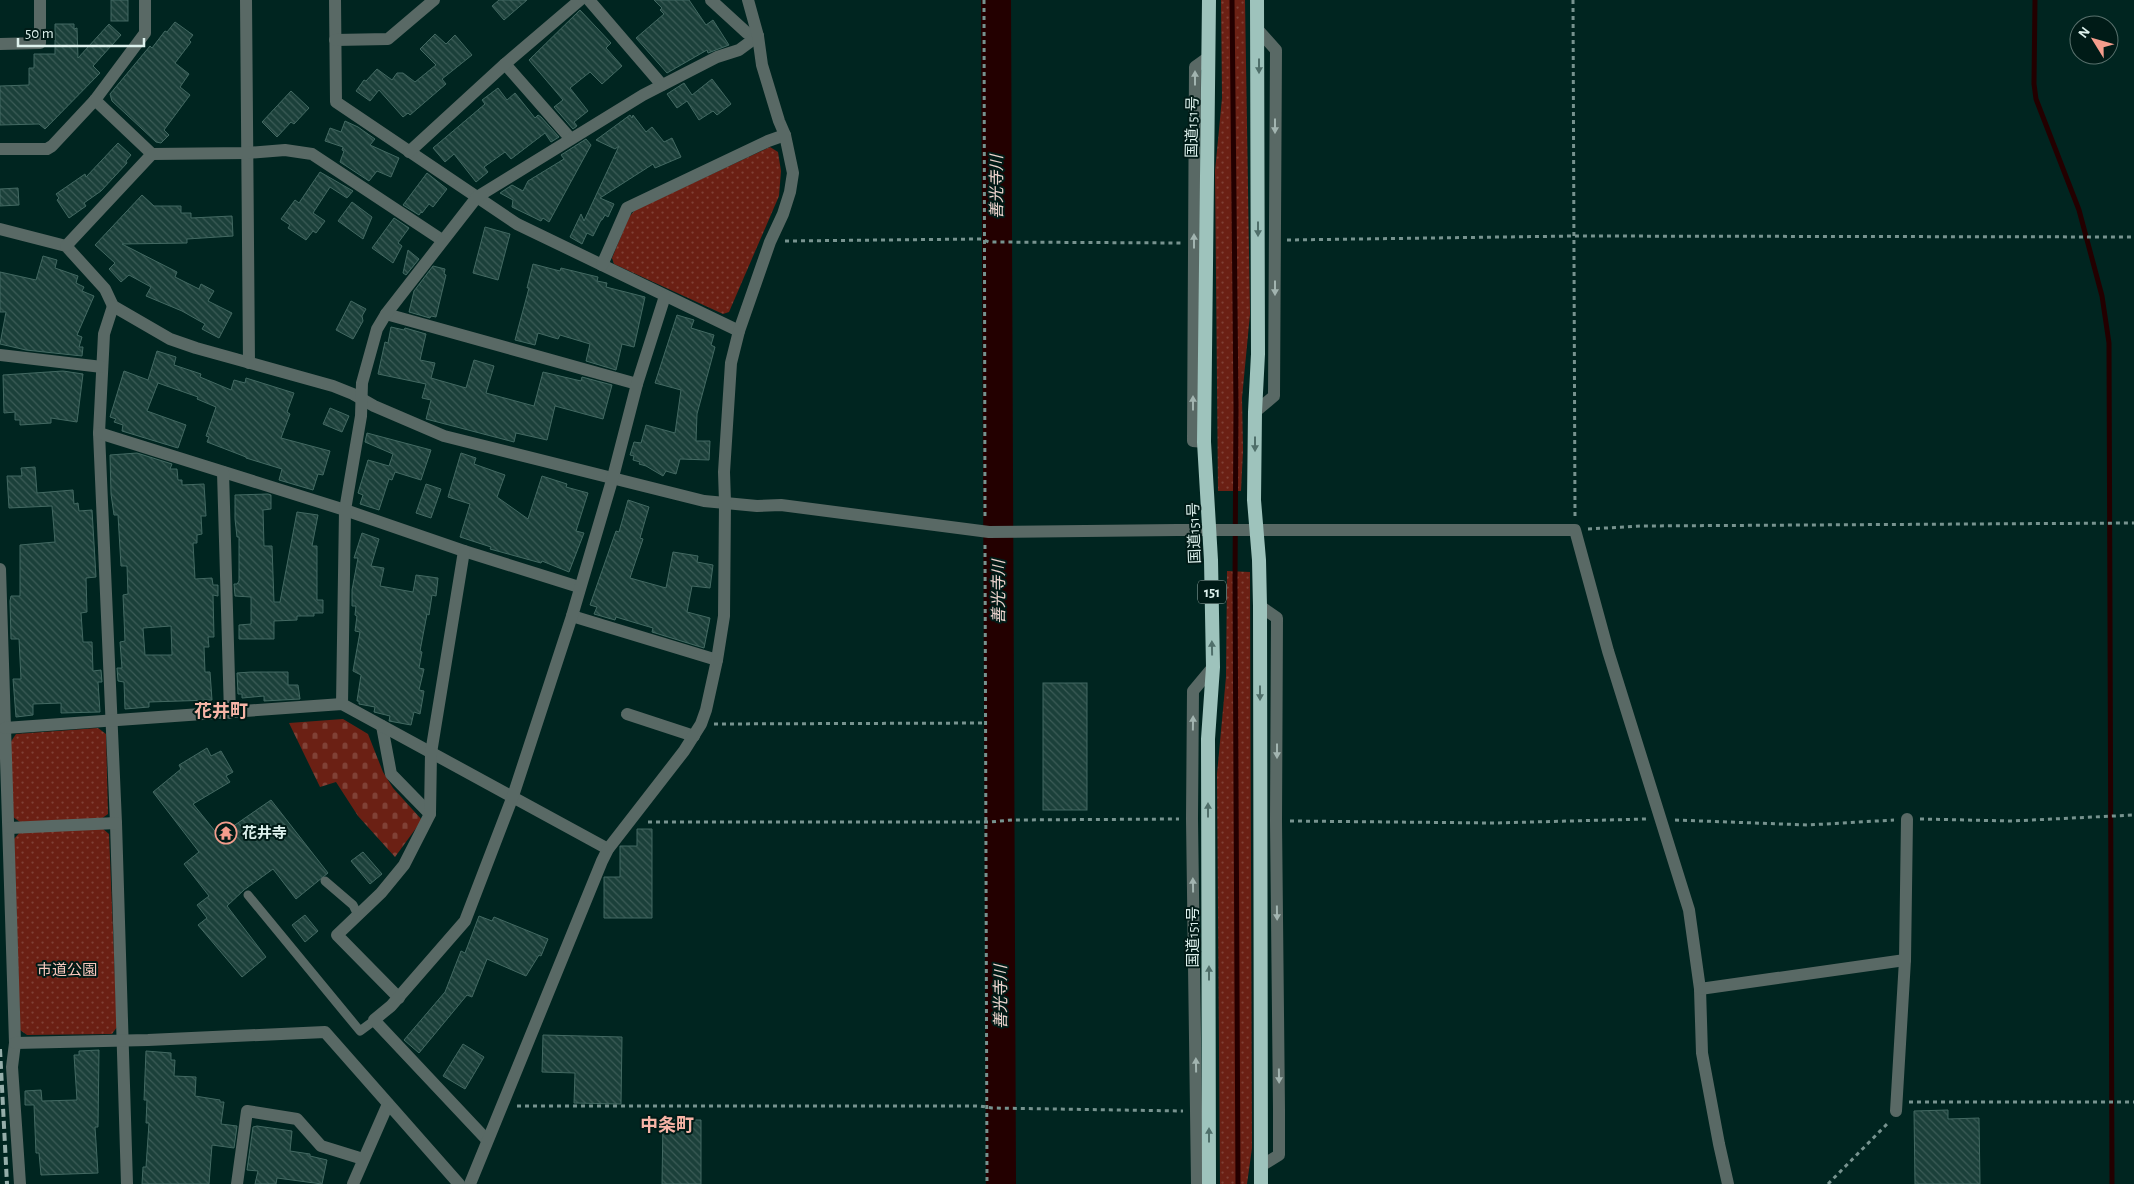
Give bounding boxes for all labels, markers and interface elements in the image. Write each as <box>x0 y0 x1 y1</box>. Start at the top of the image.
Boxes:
scale bar <box>18 15 144 47</box>
north arrow <box>2069 15 2119 65</box>
text: N <box>2076 25 2093 41</box>
text: 50 m <box>25 26 54 41</box>
one-way arrow <box>1255 58 1263 74</box>
one-way arrow <box>1191 70 1199 86</box>
street label: 国道151号 <box>1183 96 1201 158</box>
one-way arrow <box>1271 118 1279 134</box>
water label: 善光寺川 <box>988 153 1005 219</box>
one-way arrow <box>1254 221 1262 237</box>
one-way arrow <box>1190 232 1198 248</box>
one-way arrow <box>1271 281 1279 297</box>
one-way arrow <box>1189 395 1197 411</box>
one-way arrow <box>1251 436 1259 452</box>
street label: 国道151号 <box>1185 502 1203 564</box>
water label: 善光寺川 <box>990 558 1007 624</box>
road number: 151 <box>1198 580 1226 604</box>
one-way arrow <box>1208 640 1216 656</box>
one-way arrow <box>1257 686 1265 702</box>
district label: 花井町 <box>194 701 248 721</box>
one-way arrow <box>1189 715 1197 731</box>
one-way arrow <box>1273 743 1281 759</box>
one-way arrow <box>1204 802 1212 818</box>
temple icon: 花井寺 <box>214 821 238 845</box>
place label: 花井寺 <box>242 824 287 841</box>
one-way arrow <box>1189 877 1197 893</box>
street label: 国道151号 <box>1185 906 1201 968</box>
one-way arrow <box>1273 906 1281 922</box>
park label: 市道公園 <box>37 962 97 978</box>
water label: 善光寺川 <box>992 963 1009 1029</box>
one-way arrow <box>1205 965 1213 981</box>
one-way arrow <box>1192 1057 1200 1073</box>
one-way arrow <box>1275 1068 1283 1084</box>
district label: 中条町 <box>640 1115 694 1135</box>
one-way arrow <box>1205 1127 1213 1143</box>

